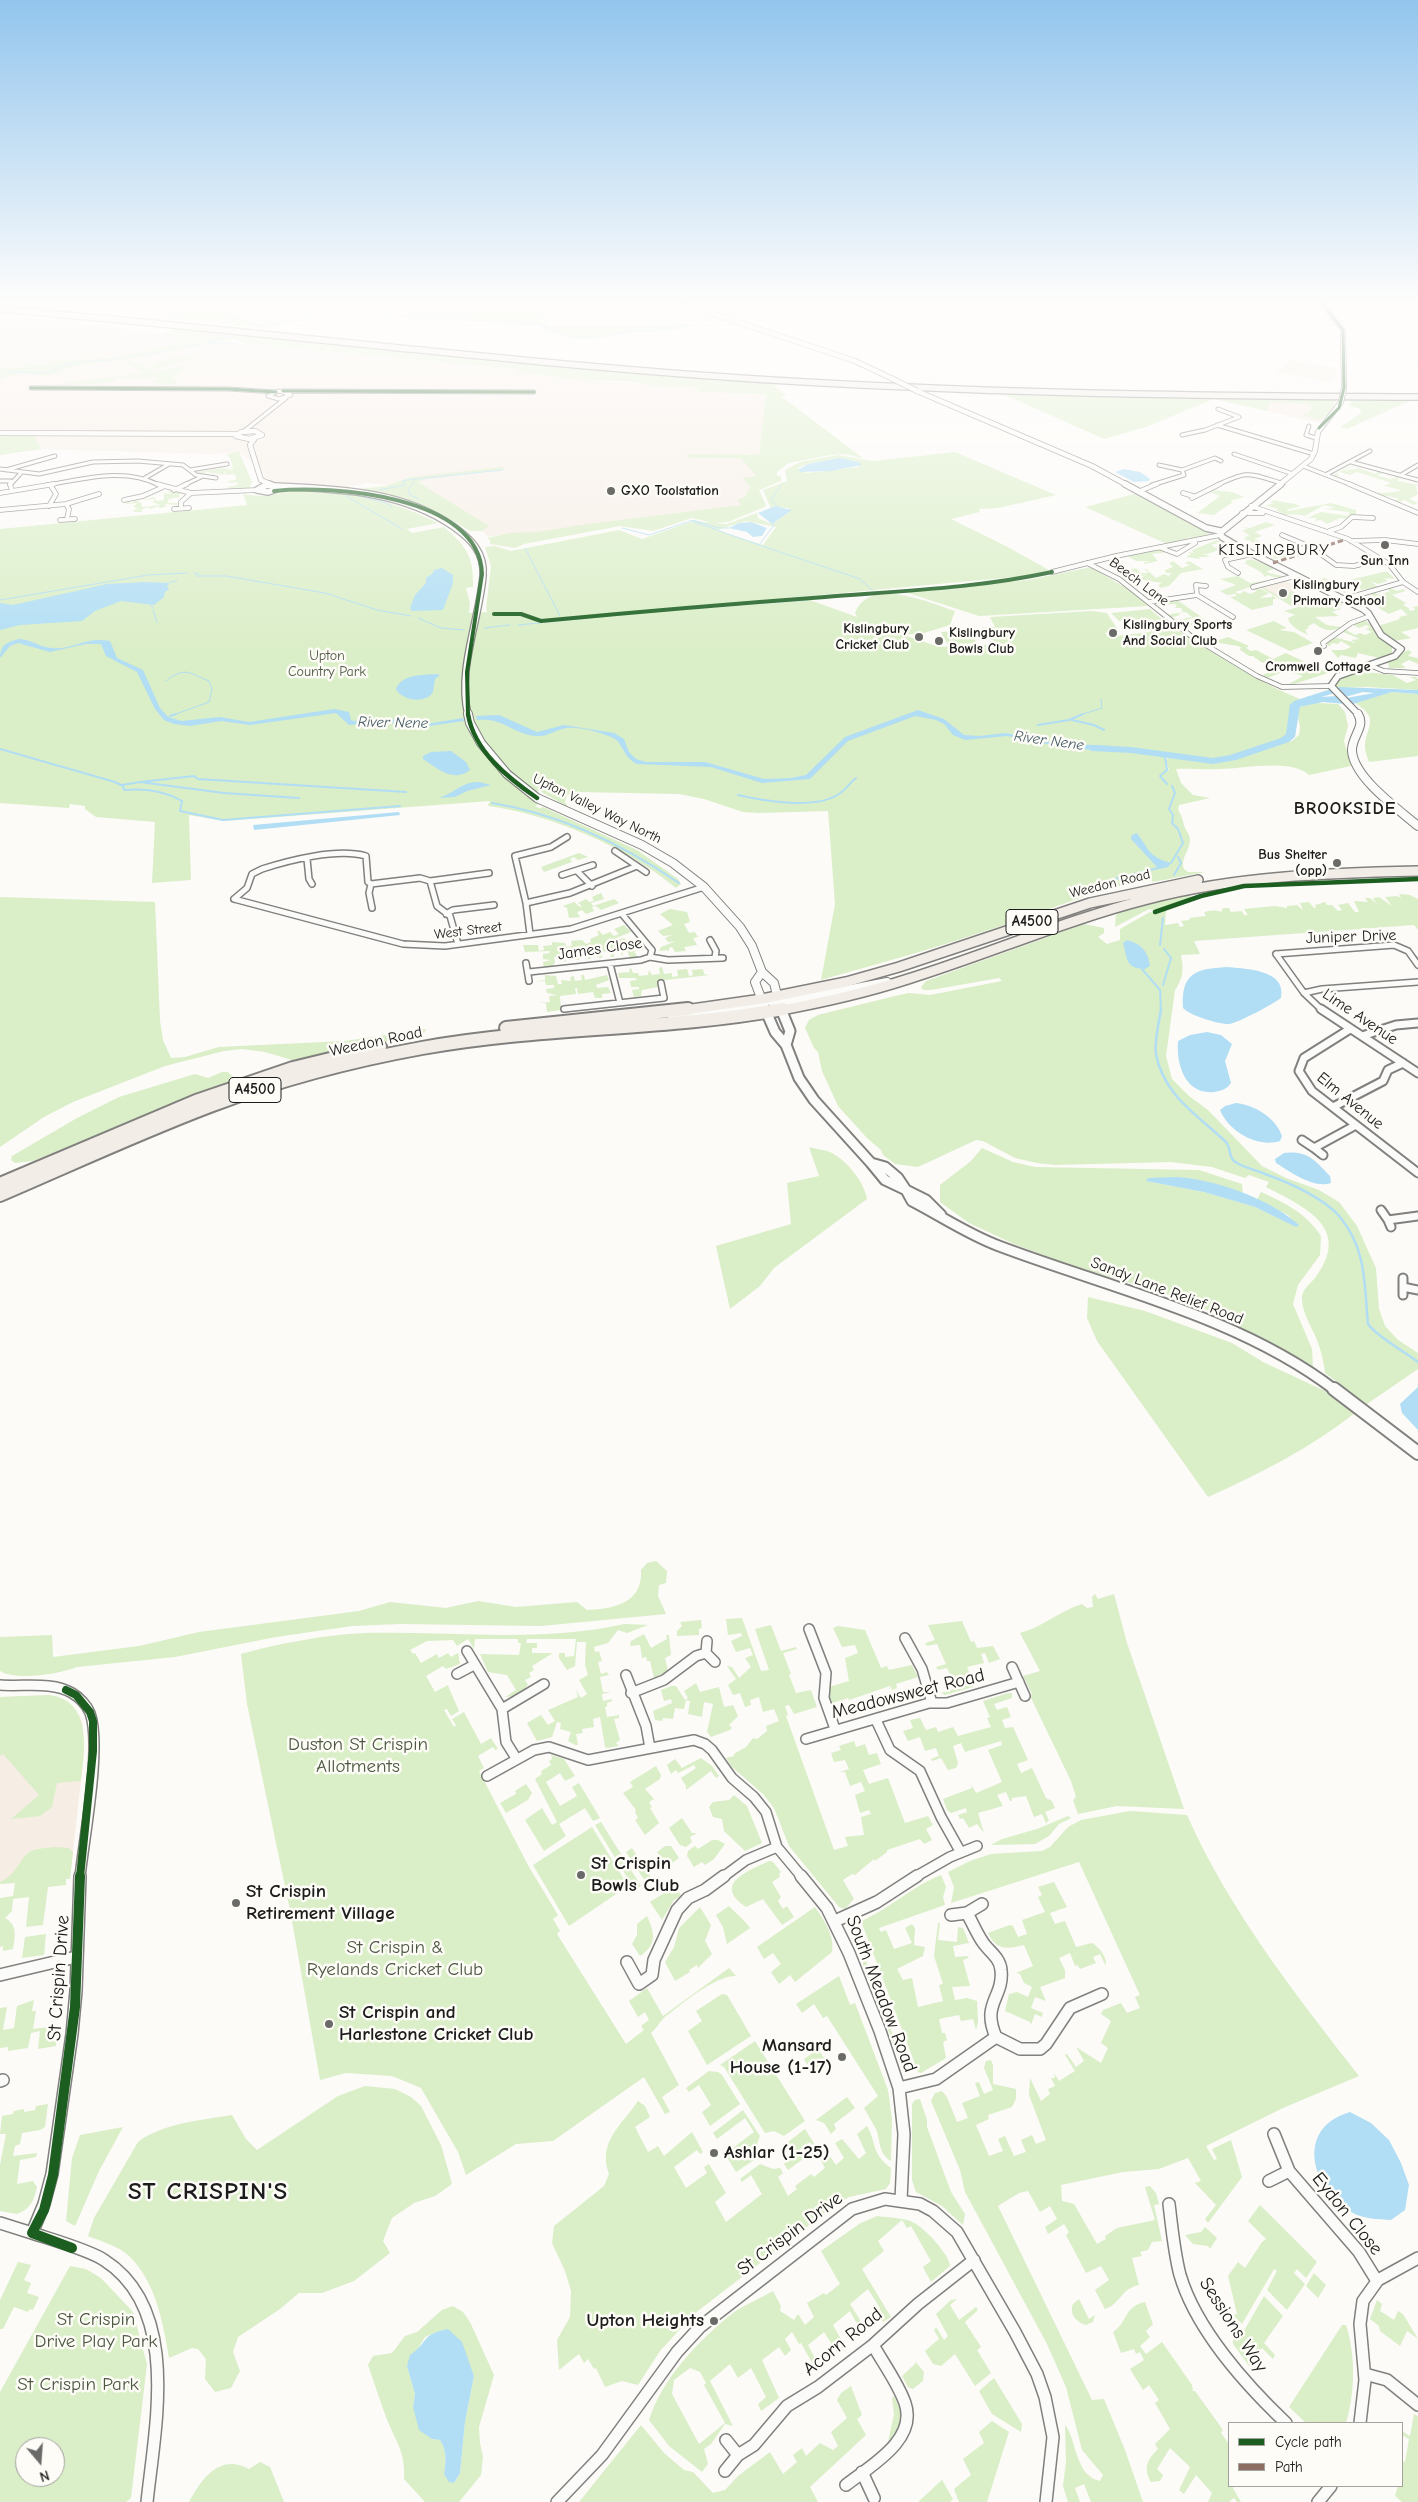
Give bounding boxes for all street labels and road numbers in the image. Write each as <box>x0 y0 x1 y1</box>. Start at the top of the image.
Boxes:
street label: Beech Lane <box>1106 554 1172 610</box>
street label: Upton Valley Way North <box>530 770 664 848</box>
street label: Weedon Road <box>1068 866 1152 902</box>
road number: A4500 <box>1006 910 1058 934</box>
street label: West Street <box>433 919 503 943</box>
street label: Juniper Drive <box>1305 926 1397 948</box>
street label: James Close <box>557 934 643 964</box>
street label: Lime Avenue <box>1319 985 1401 1049</box>
street label: Weedon Road <box>328 1023 424 1061</box>
street label: Elm Avenue <box>1313 1068 1387 1134</box>
road number: A4500 <box>229 1078 281 1102</box>
street label: Sandy Lane Relief Road <box>1088 1253 1246 1329</box>
street label: Meadowsweet Road <box>829 1664 987 1724</box>
street label: South Meadow Road <box>841 1912 921 2076</box>
street label: St Crispin Drive <box>43 1914 75 2042</box>
street label: Eydon Close <box>1307 2168 1387 2260</box>
street label: St Crispin Drive <box>733 2187 847 2281</box>
street label: Sessions Way <box>1194 2273 1272 2377</box>
street label: Acorn Road <box>799 2303 887 2381</box>

